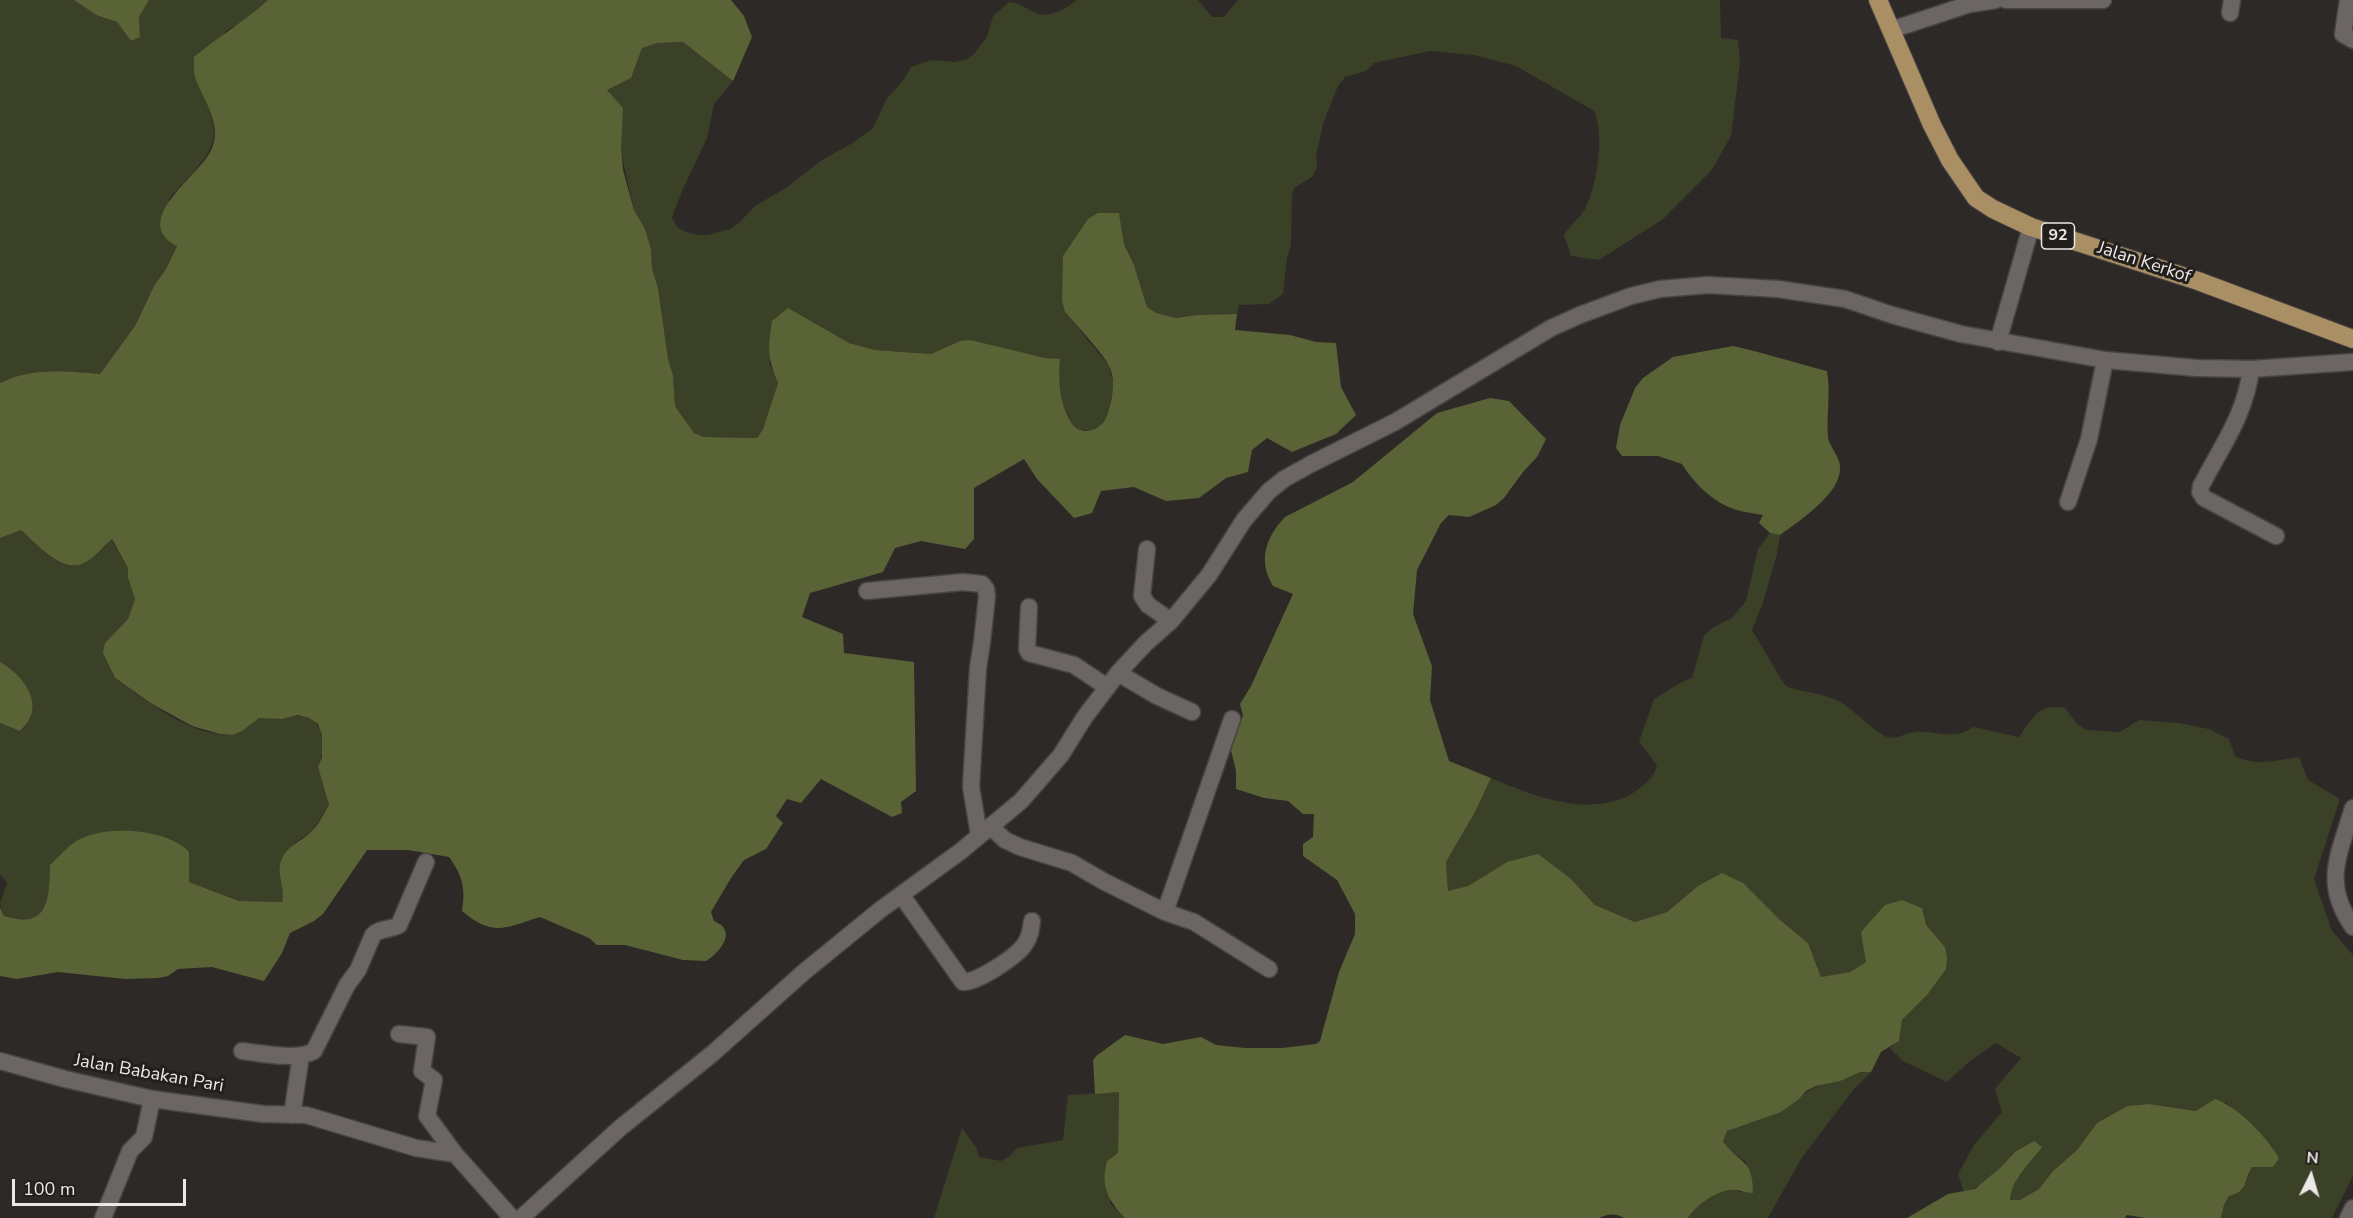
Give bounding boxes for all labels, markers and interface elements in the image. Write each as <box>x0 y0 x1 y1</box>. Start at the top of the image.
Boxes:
road number: 92 <box>2042 223 2074 249</box>
street label: Jalan Kerkof <box>2095 238 2193 288</box>
street label: Jalan Babakan Pari <box>73 1050 225 1098</box>
north arrow <box>2281 1146 2341 1206</box>
text: N <box>2306 1147 2319 1170</box>
scale bar <box>15 1167 189 1205</box>
text: 100 m <box>23 1177 75 1201</box>

